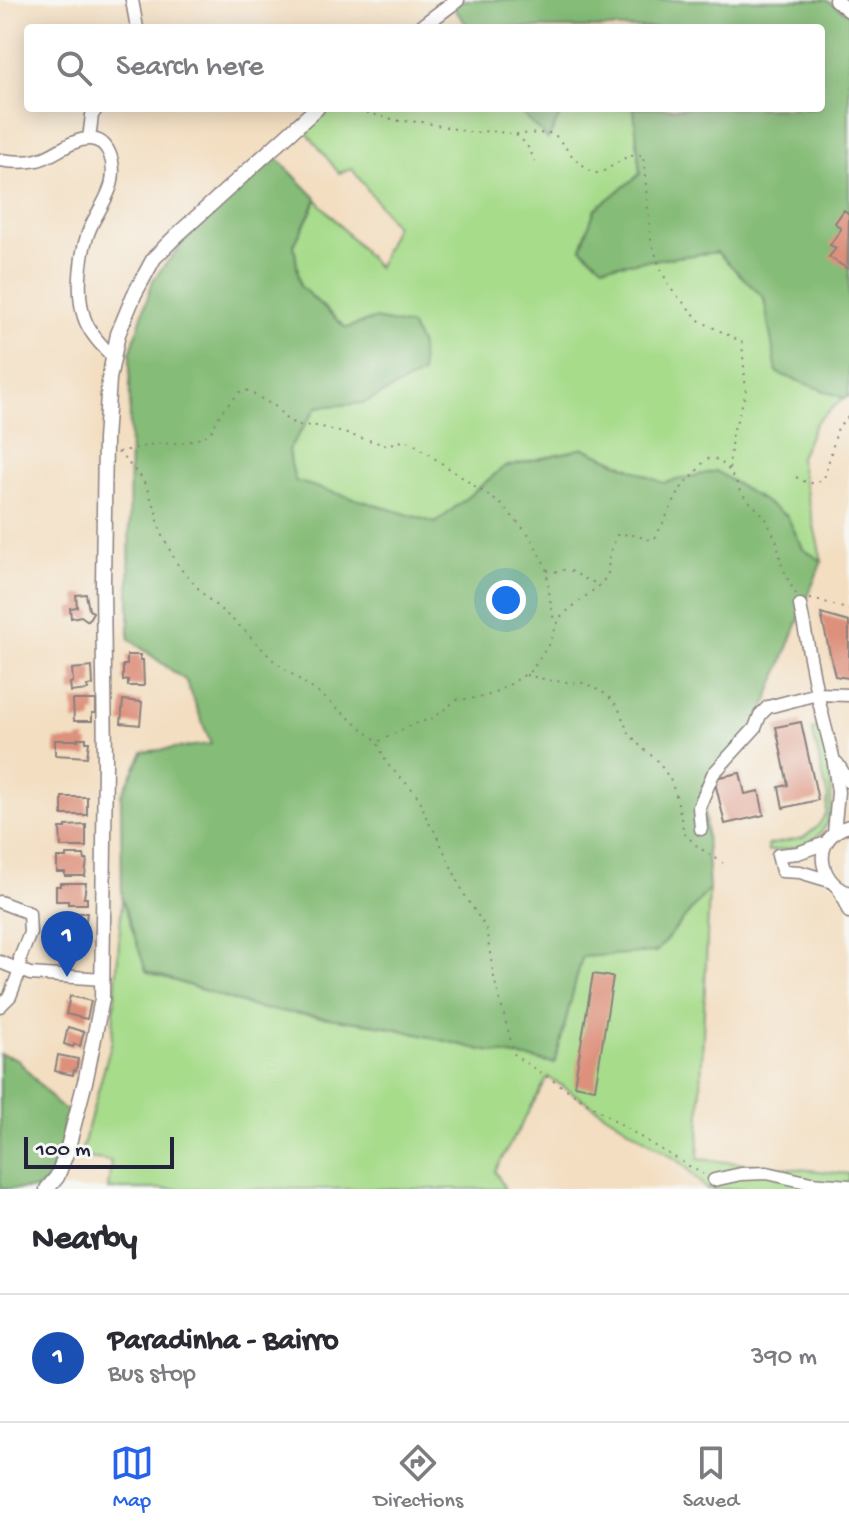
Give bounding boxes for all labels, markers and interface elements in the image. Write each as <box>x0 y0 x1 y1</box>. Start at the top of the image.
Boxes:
search box <box>24 24 825 112</box>
icon: search <box>52 46 96 90</box>
text: Search here <box>116 51 264 86</box>
your location <box>486 580 526 620</box>
pin: 1 <box>41 911 93 977</box>
scale bar <box>24 1133 174 1169</box>
text: 100 m <box>36 1138 91 1164</box>
text: Nearby <box>32 1221 137 1261</box>
text: Paradinha - Bairro <box>108 1325 339 1360</box>
text: 1 <box>53 1343 63 1374</box>
text: 390 m <box>751 1343 817 1374</box>
text: Bus stop <box>108 1360 196 1391</box>
tab: Map <box>110 1441 154 1515</box>
tab: Directions <box>374 1441 463 1515</box>
tab: Saved <box>683 1441 739 1515</box>

